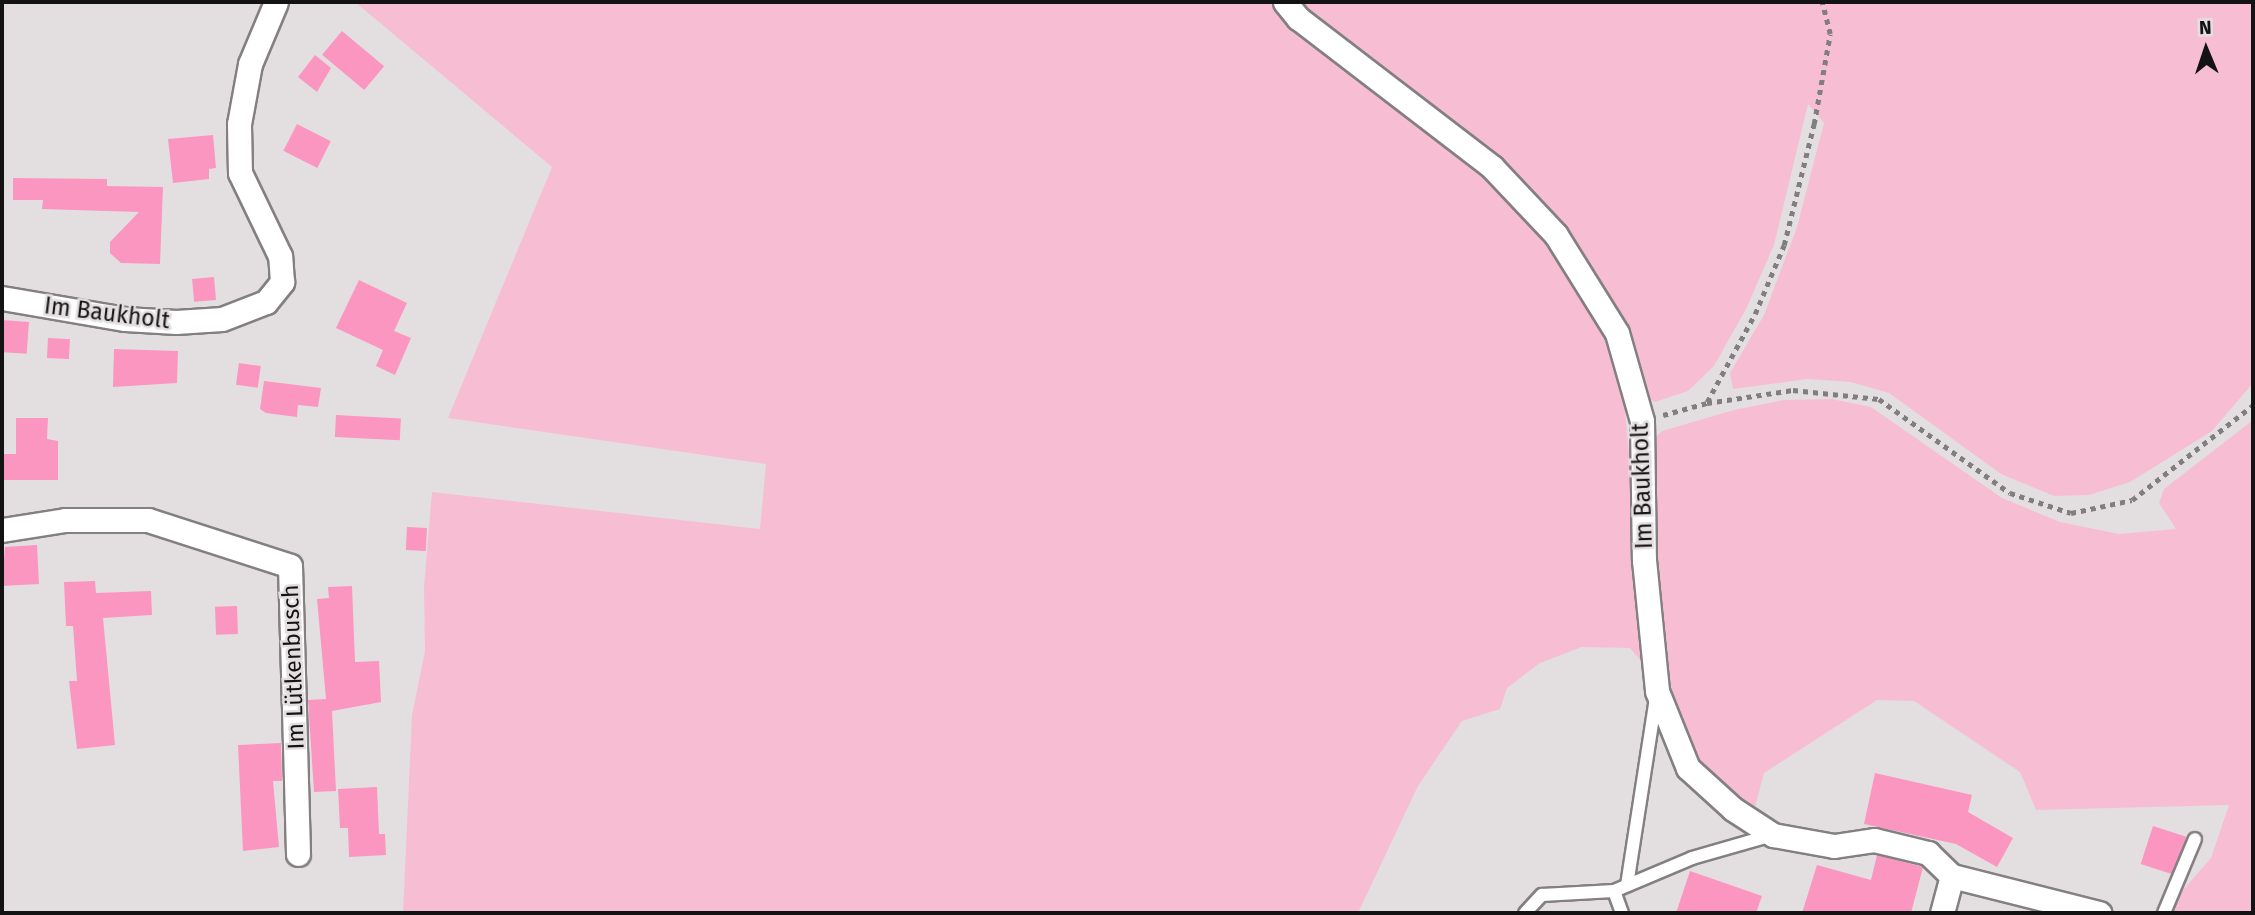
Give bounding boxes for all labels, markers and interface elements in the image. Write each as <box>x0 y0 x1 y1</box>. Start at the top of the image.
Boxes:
north arrow <box>2171 14 2241 84</box>
text: N <box>2199 16 2212 39</box>
street label: Im Baukholt <box>43 292 171 334</box>
street label: Im Baukholt <box>1626 422 1658 550</box>
street label: Im Lütkenbusch <box>276 584 310 750</box>

